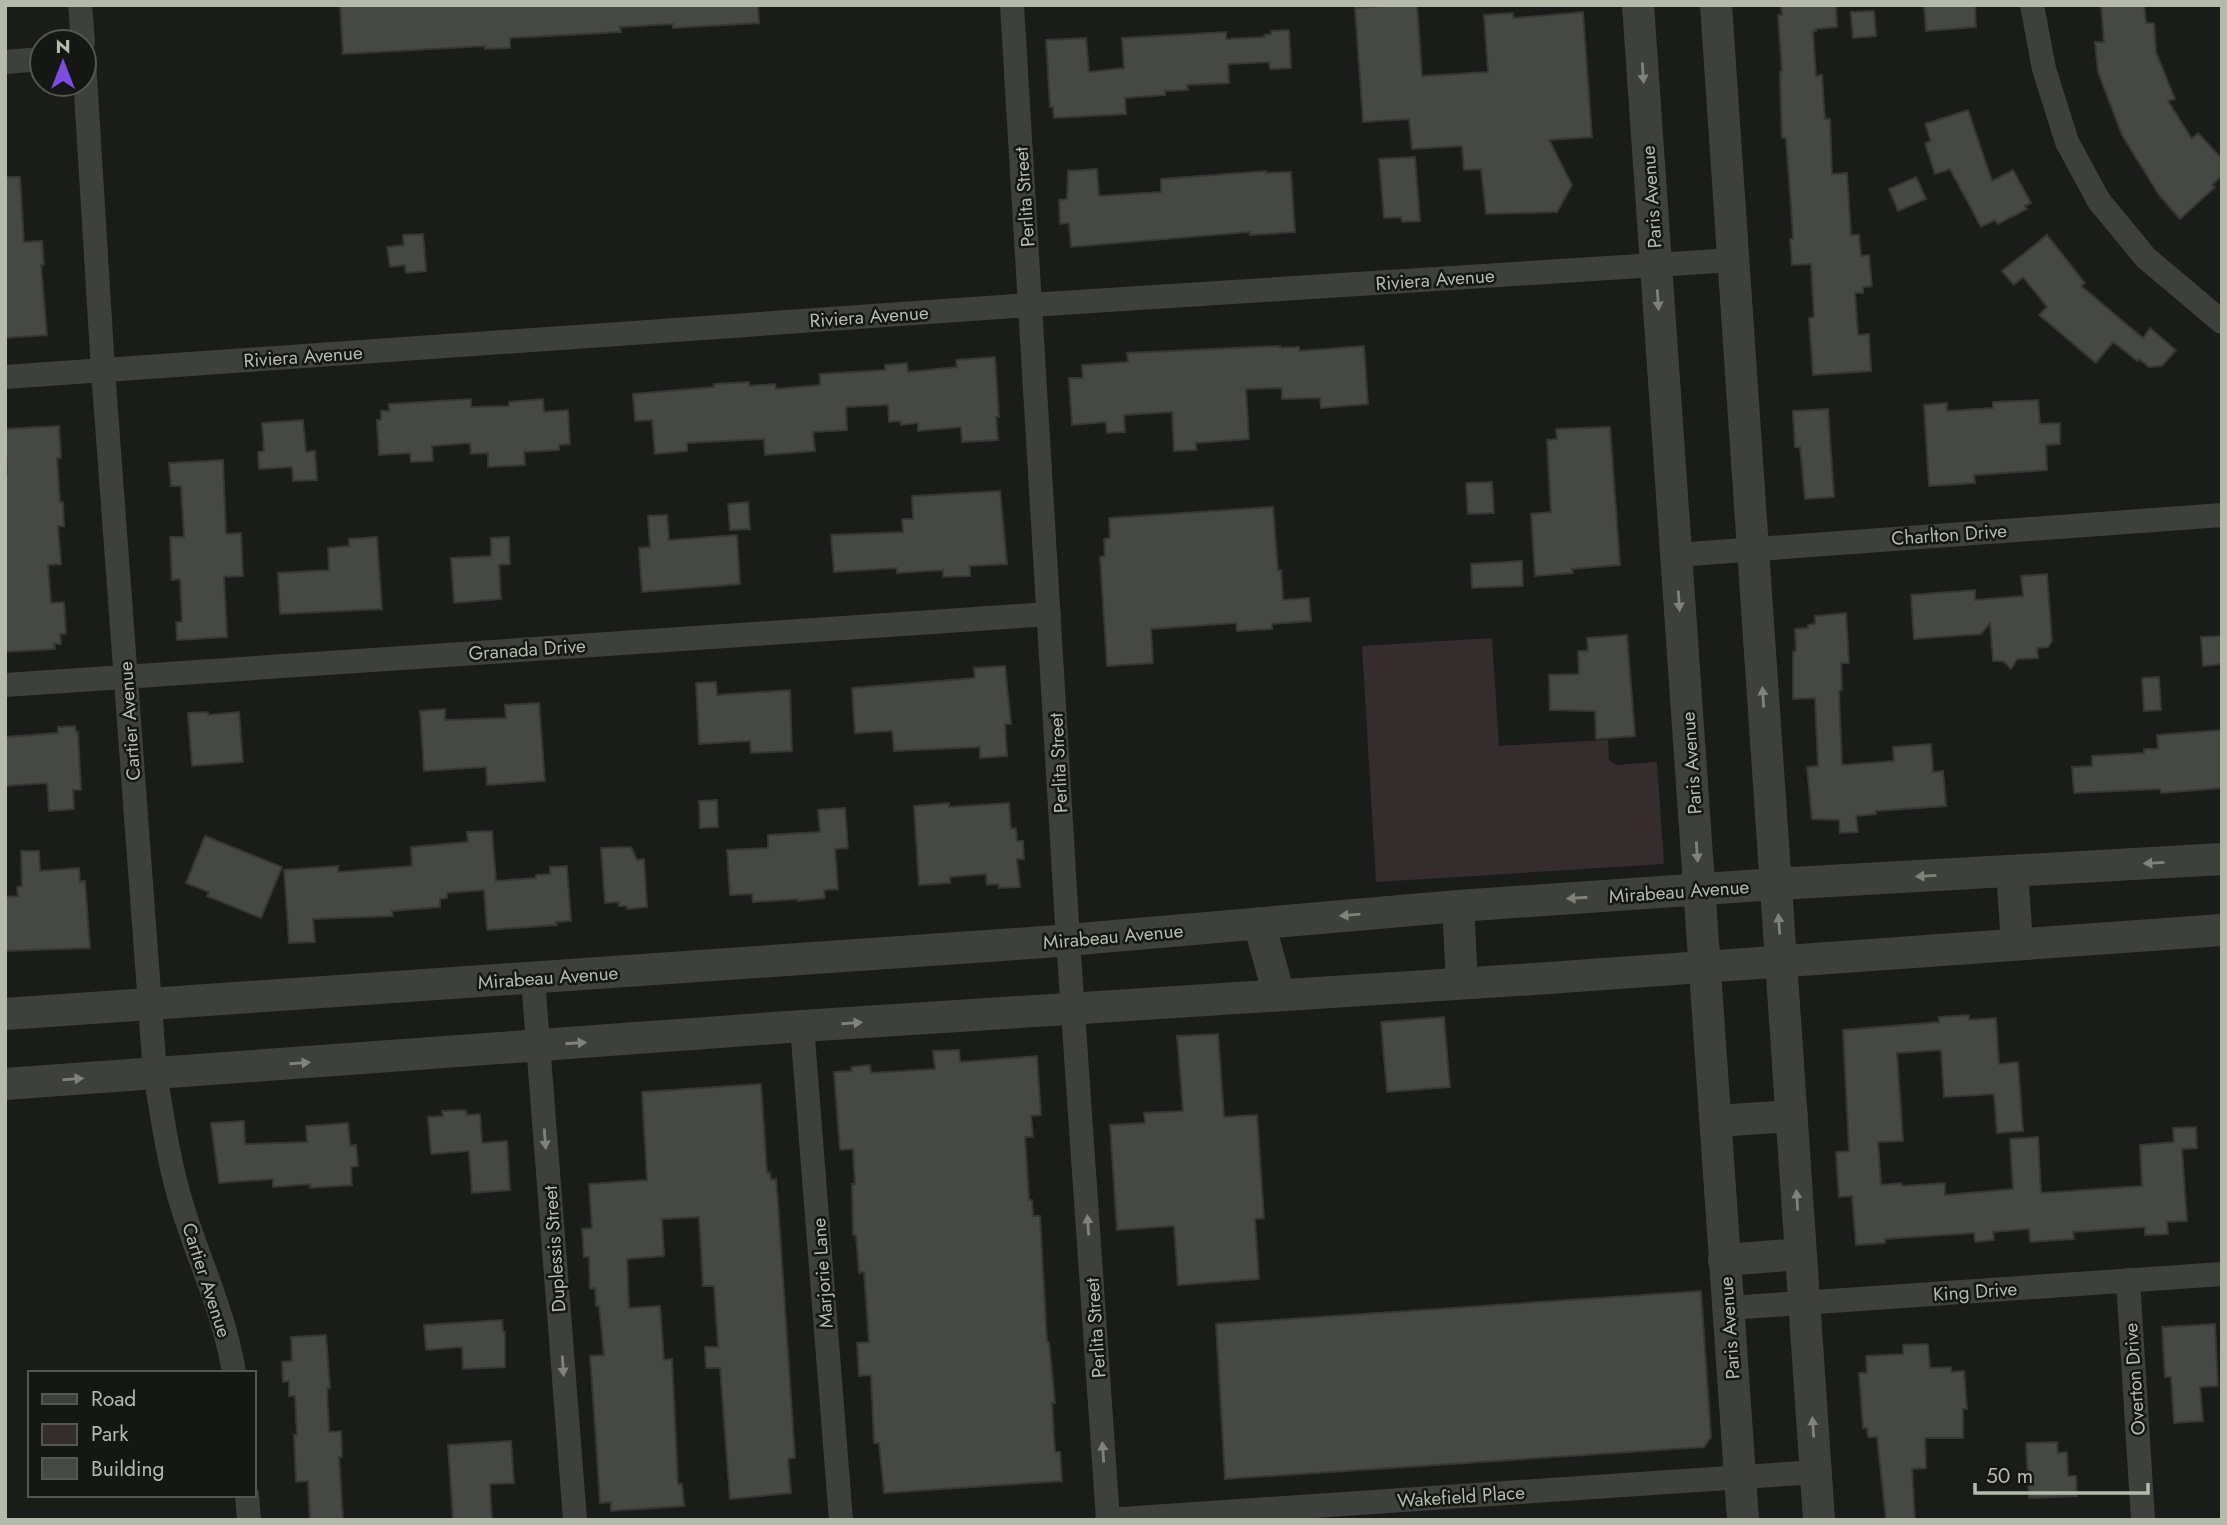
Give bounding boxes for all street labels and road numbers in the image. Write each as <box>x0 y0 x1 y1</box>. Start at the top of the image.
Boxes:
street label: Paris Avenue <box>1634 144 1669 249</box>
street label: Perlita Street <box>1008 146 1041 248</box>
street label: Riviera Avenue <box>1375 262 1496 297</box>
street label: Riviera Avenue <box>809 299 930 334</box>
street label: Riviera Avenue <box>243 339 364 374</box>
street label: Charlton Drive <box>1890 517 2008 552</box>
street label: Granada Drive <box>468 632 587 667</box>
street label: Cartier Avenue <box>112 660 147 781</box>
street label: Paris Avenue <box>1674 710 1709 815</box>
street label: Perlita Street <box>1042 712 1075 814</box>
street label: Mirabeau Avenue <box>1608 873 1750 910</box>
street label: Mirabeau Avenue <box>1042 917 1184 956</box>
street label: Mirabeau Avenue <box>477 959 619 996</box>
street label: Duplessis Street <box>537 1184 572 1313</box>
street label: Marjorie Lane <box>805 1217 840 1329</box>
street label: Cartier Avenue <box>175 1219 238 1341</box>
street label: Paris Avenue <box>1712 1275 1747 1380</box>
street label: King Drive <box>1932 1275 2018 1308</box>
street label: Perlita Street <box>1079 1277 1112 1379</box>
street label: Overton Drive <box>2117 1322 2152 1436</box>
street label: Wakefield Place <box>1396 1479 1526 1514</box>

